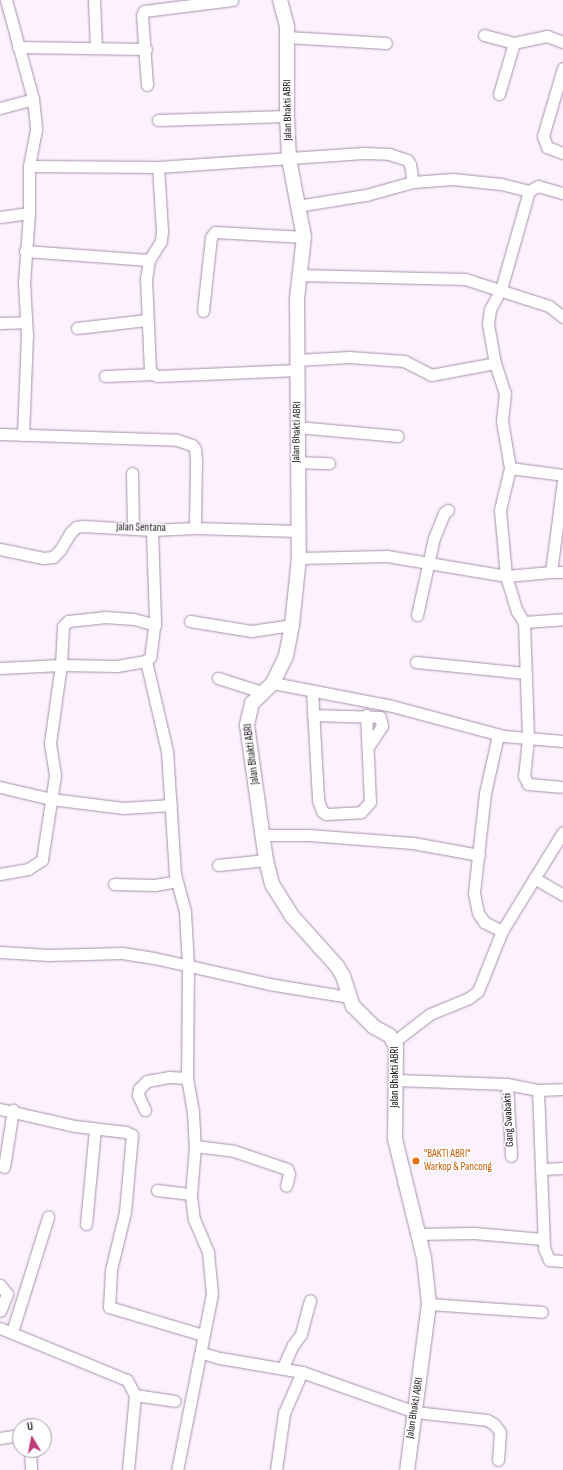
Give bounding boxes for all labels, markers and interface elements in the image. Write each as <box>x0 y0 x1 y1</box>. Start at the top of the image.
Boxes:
street label: Jalan Bhakti ABRI <box>281 79 295 141</box>
street label: Jalan Bhakti ABRI <box>290 401 304 463</box>
street label: Jalan Sentana <box>116 521 166 535</box>
street label: Jalan Bhakti ABRI <box>242 723 262 785</box>
street label: Jalan Bhakti ABRI <box>388 1046 402 1108</box>
street label: Gang Swabakti <box>501 1093 517 1147</box>
place label: "BAKTI ABRI" Warkop & Pancong <box>424 1148 492 1174</box>
marker: "BAKTI ABRI" Warkop & Pancong <box>411 1156 421 1166</box>
street label: Jalan Bhakti ABRI <box>404 1377 426 1439</box>
north arrow <box>12 1418 52 1458</box>
text: U <box>26 1420 34 1434</box>

